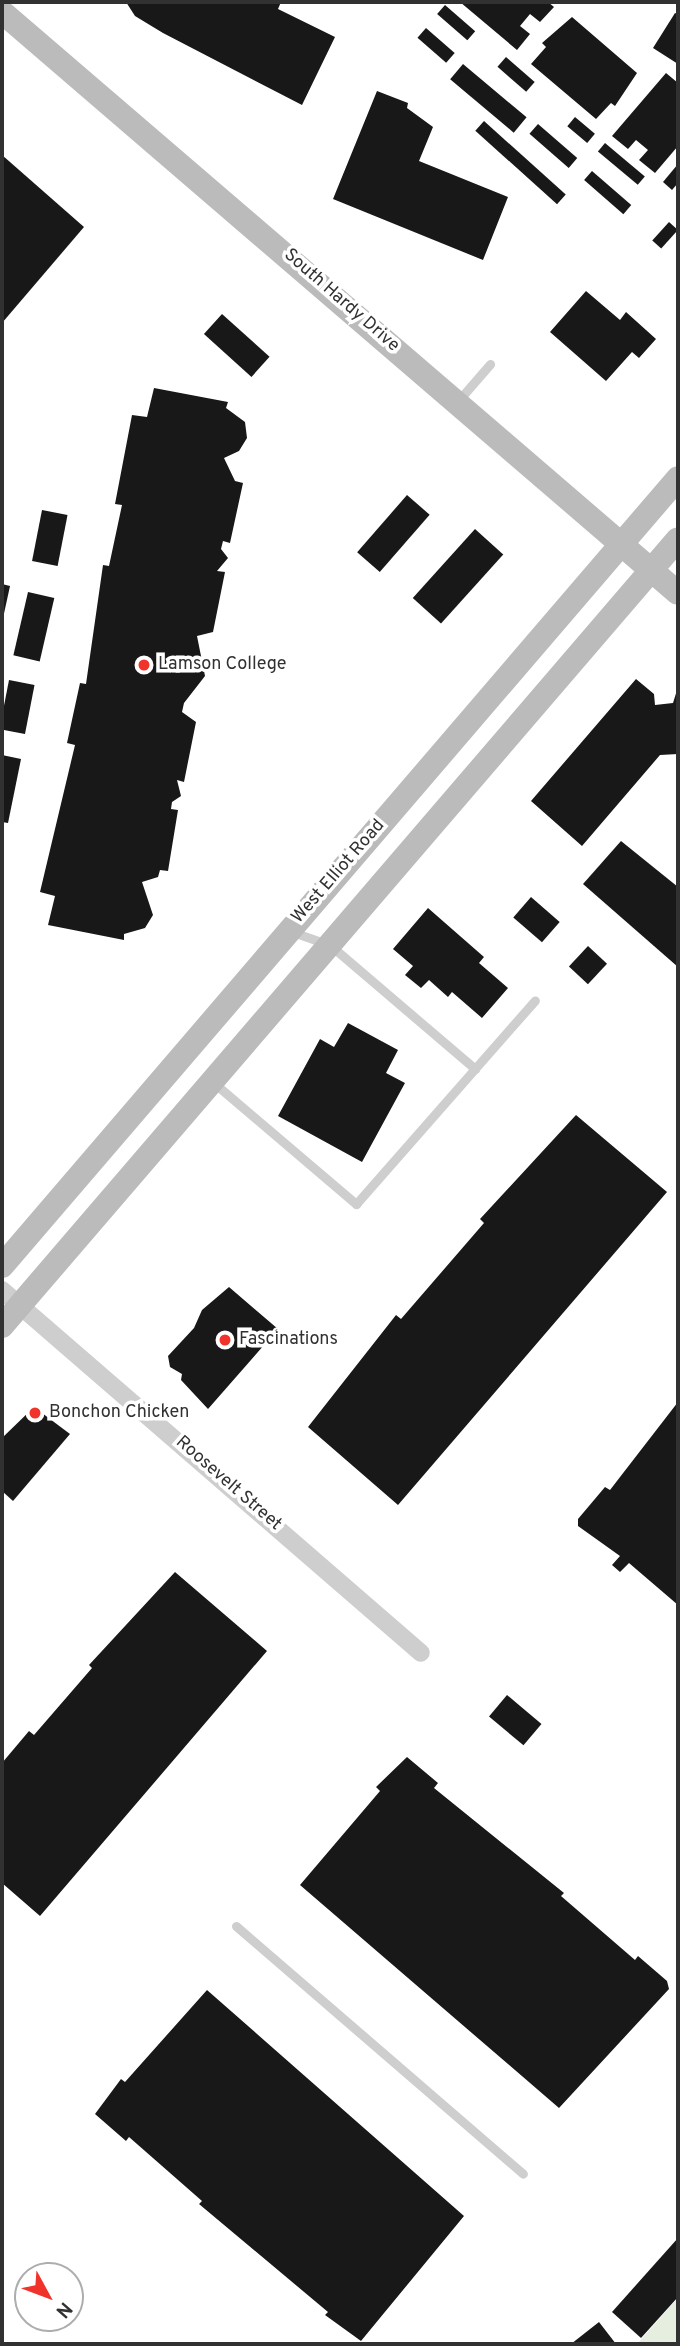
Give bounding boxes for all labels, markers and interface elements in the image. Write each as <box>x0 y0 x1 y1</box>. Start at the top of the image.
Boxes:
street label: South Hardy Drive <box>279 245 403 357</box>
place label: Lamson College <box>158 654 287 676</box>
marker: Lamson College <box>136 657 152 673</box>
street label: West Elliot Road <box>288 816 390 928</box>
place label: Fascinations <box>239 1329 338 1351</box>
marker: Fascinations <box>217 1332 233 1348</box>
place label: Bonchon Chicken <box>49 1402 189 1424</box>
marker: Bonchon Chicken <box>27 1405 43 1421</box>
street label: Roosevelt Street <box>171 1432 285 1536</box>
north arrow <box>14 2262 84 2332</box>
text: N <box>50 2296 77 2322</box>

